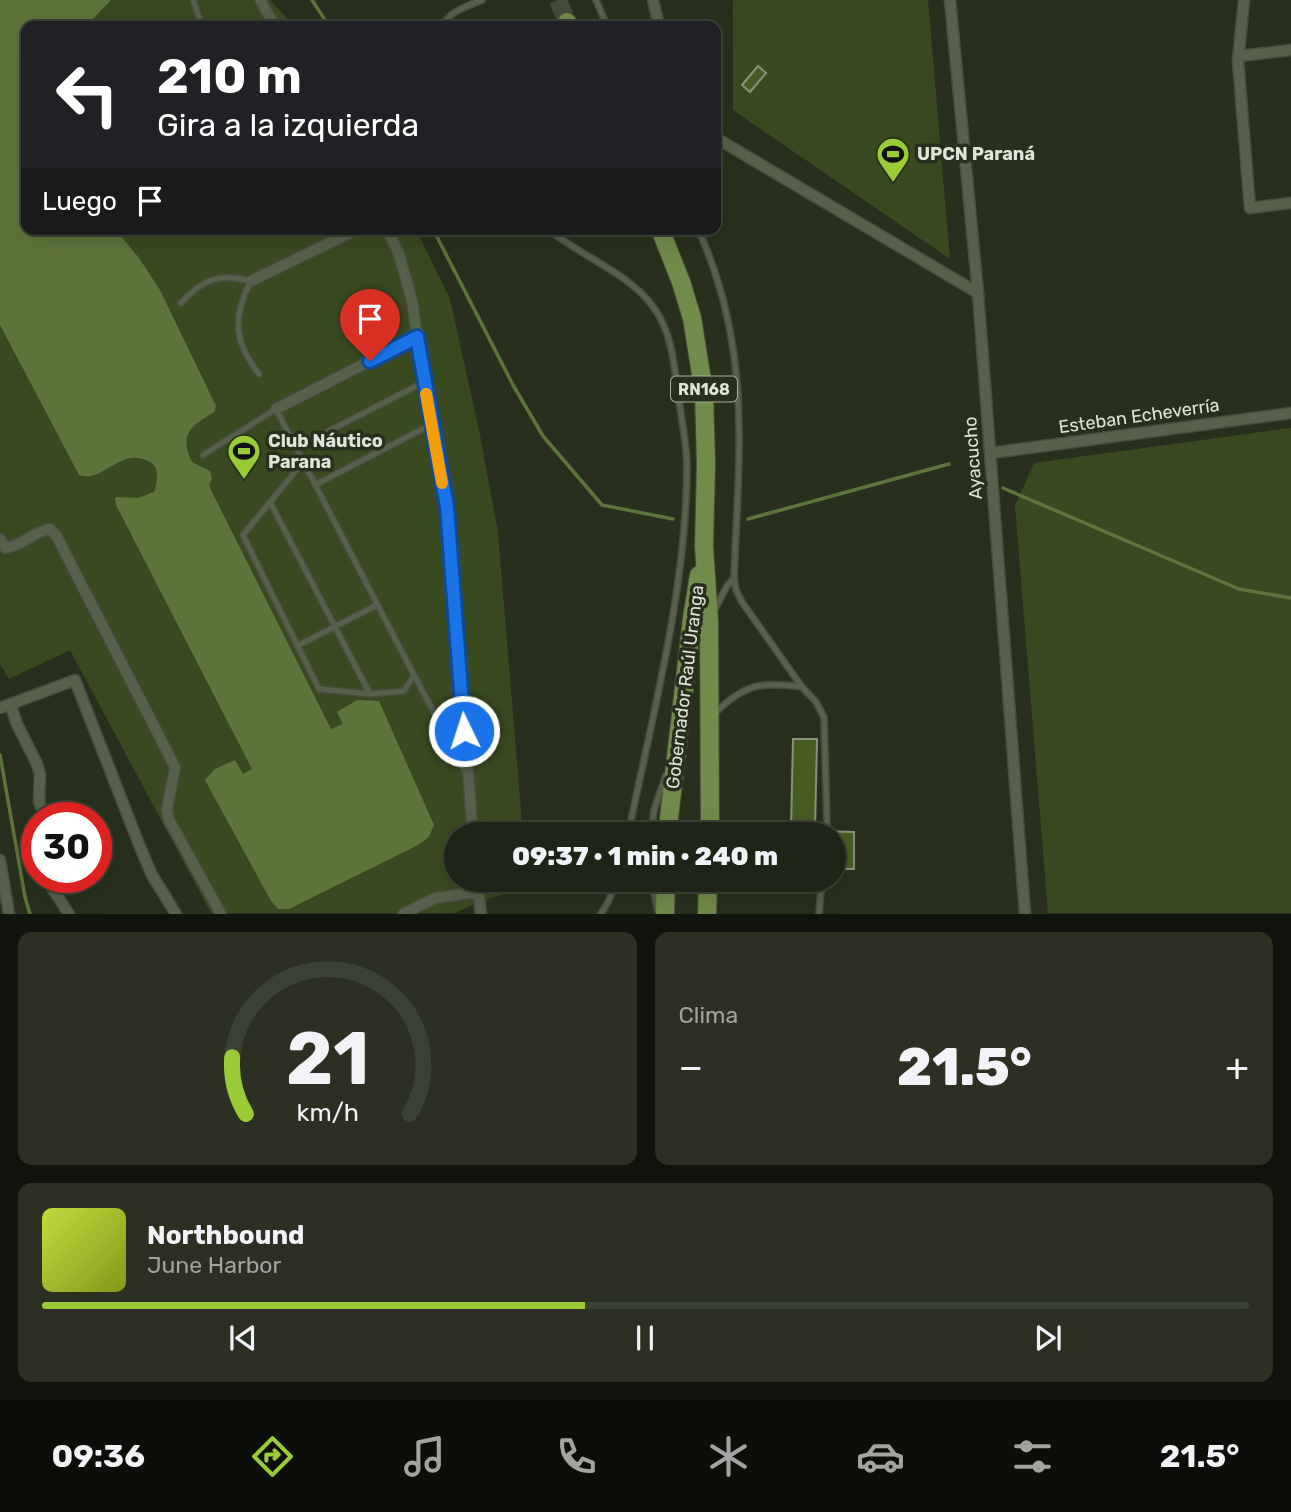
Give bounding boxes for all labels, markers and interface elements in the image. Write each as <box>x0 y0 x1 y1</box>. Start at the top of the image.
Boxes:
text: 210 m <box>157 47 302 105</box>
icon: left <box>42 49 133 140</box>
text: Gira a la izquierda <box>157 106 419 144</box>
sports icon: UPCN Paraná <box>874 135 912 184</box>
place label: UPCN Paraná <box>917 143 1035 165</box>
icon: arrive <box>131 182 169 220</box>
text: Luego <box>42 186 117 217</box>
pin <box>340 289 400 361</box>
icon: arrive <box>351 300 389 338</box>
road number: RN168 <box>671 376 737 402</box>
street label: Esteban Echeverría <box>1057 394 1221 438</box>
street label: Ayacucho <box>959 416 987 500</box>
place label: Club Náutico Parana <box>268 430 383 473</box>
sports icon: Club Náutico Parana <box>225 432 263 481</box>
street label: Gobernador Raúl Uranga <box>662 584 708 790</box>
position arrow <box>427 694 501 768</box>
speed limit sign: 30 <box>21 802 112 893</box>
text: 09:37 · 1 min · 240 m <box>512 841 778 872</box>
text: Clima <box>679 1001 738 1029</box>
text: 21 <box>286 1017 369 1103</box>
text: 21.5° <box>897 1036 1032 1098</box>
text: − <box>679 1044 703 1090</box>
text: + <box>1225 1044 1249 1090</box>
text: km/h <box>296 1098 358 1127</box>
text: Northbound <box>147 1220 305 1251</box>
text: June Harbor <box>147 1251 281 1279</box>
icon: previous <box>224 1319 262 1357</box>
icon: pause <box>626 1319 664 1357</box>
icon: next <box>1029 1319 1067 1357</box>
icon: directions <box>248 1432 297 1481</box>
icon: music <box>400 1432 449 1481</box>
icon: phone <box>552 1432 601 1481</box>
icon: climate <box>704 1432 753 1481</box>
icon: car <box>856 1432 905 1481</box>
icon: filters <box>1008 1432 1057 1481</box>
text: 09:36 <box>51 1437 145 1475</box>
text: 21.5° <box>1160 1437 1239 1475</box>

